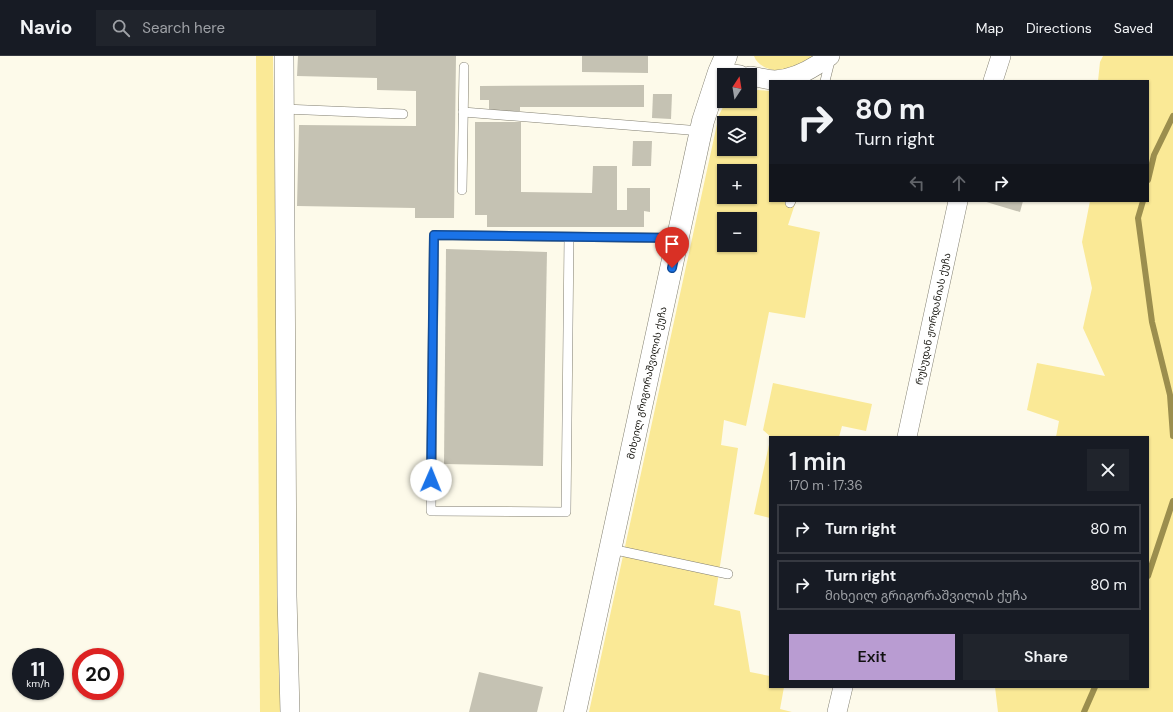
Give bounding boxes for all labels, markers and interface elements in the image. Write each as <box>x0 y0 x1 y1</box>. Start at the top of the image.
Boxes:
search box <box>96 10 376 46</box>
text: Navio <box>20 15 72 40</box>
icon: search <box>110 17 132 39</box>
text: Search here <box>142 18 225 38</box>
text: Map <box>976 19 1004 37</box>
text: Directions <box>1026 19 1092 37</box>
text: Saved <box>1114 19 1153 37</box>
north arrow <box>717 68 757 108</box>
map controls <box>717 68 757 252</box>
text: 80 m <box>855 91 925 128</box>
icon: right <box>789 96 841 148</box>
button: layers <box>717 116 757 156</box>
text: Turn right <box>855 127 935 151</box>
button: + <box>717 164 757 204</box>
icon: left <box>906 172 928 194</box>
icon: ahead <box>948 172 970 194</box>
icon: right <box>990 172 1012 194</box>
button: − <box>717 212 757 252</box>
pin <box>655 227 689 268</box>
icon: arrive <box>661 233 683 255</box>
street label: რუსუდან ჟორდანიას ქუჩა <box>912 251 953 386</box>
street label: მიხეილ გრიგორაშვილის ქუჩა <box>623 305 669 460</box>
text: 1 min <box>789 446 846 477</box>
button: close <box>1087 449 1129 491</box>
position arrow <box>410 459 452 501</box>
text: 170 m · 17:36 <box>789 477 863 494</box>
icon: right <box>791 518 813 540</box>
text: Turn right <box>825 519 896 539</box>
text: 80 m <box>1090 519 1127 539</box>
text: Turn right <box>825 566 896 586</box>
icon: right <box>791 574 813 596</box>
text: 80 m <box>1090 575 1127 595</box>
text: მიხეილ გრიგორაშვილის ქუჩა <box>825 587 1027 604</box>
button: Exit <box>789 634 955 680</box>
button: Share <box>963 634 1129 680</box>
speed limit sign: 20 <box>72 648 124 700</box>
text: 11 <box>31 656 45 682</box>
text: km/h <box>26 677 50 690</box>

